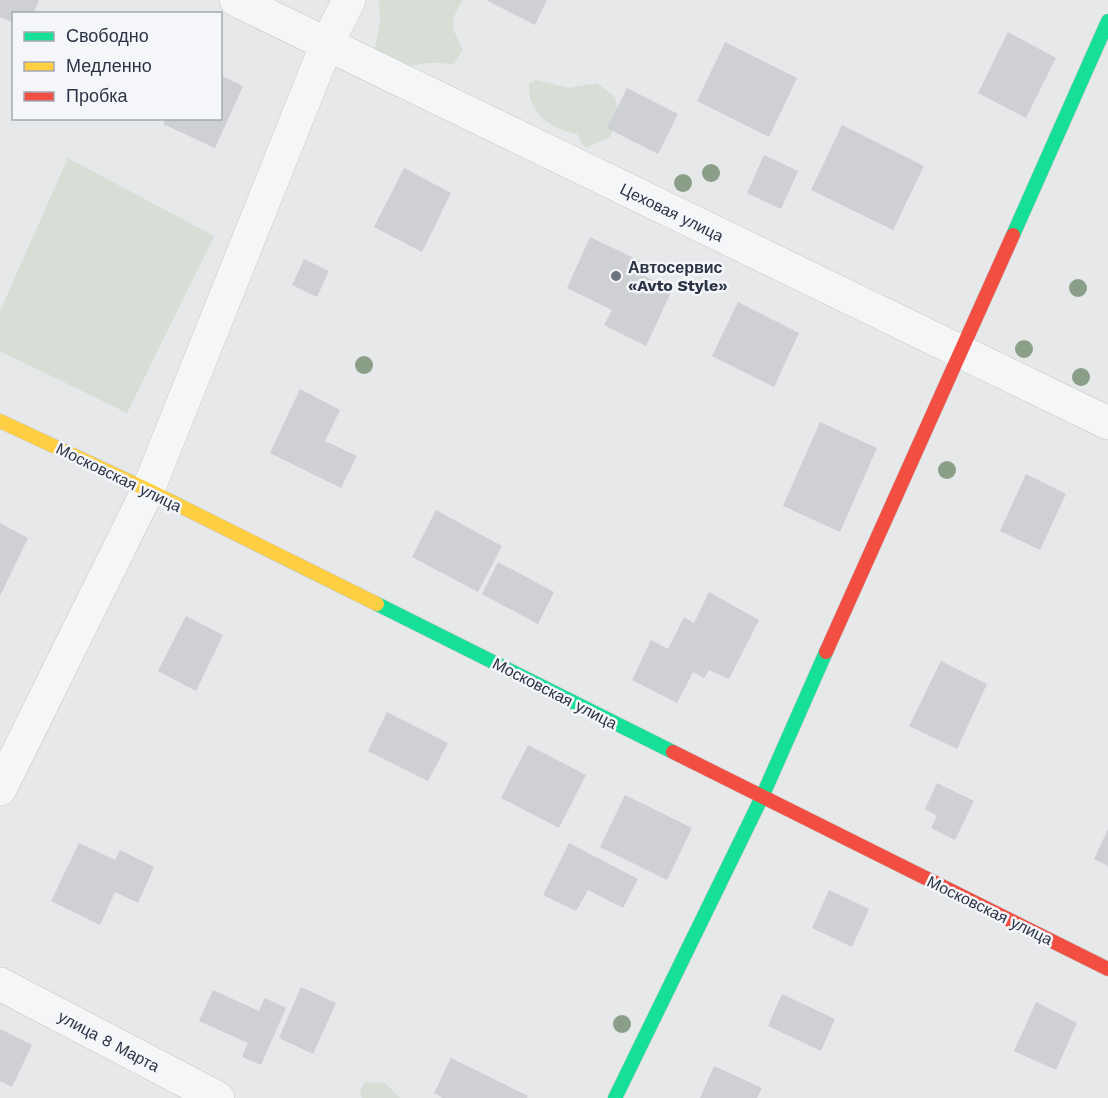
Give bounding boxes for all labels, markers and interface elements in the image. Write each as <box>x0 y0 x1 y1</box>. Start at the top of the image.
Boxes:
legend <box>12 12 222 120</box>
text: Свободно <box>66 25 149 46</box>
text: Медленно <box>66 55 152 76</box>
text: Пробка <box>66 85 129 106</box>
street label: Цеховая улица <box>617 179 727 246</box>
place label: Автосервис «Avto Style» <box>628 258 728 295</box>
marker: Автосервис «Avto Style» <box>609 269 623 283</box>
street label: Московская улица <box>53 439 185 516</box>
street label: Московская улица <box>489 654 620 733</box>
street label: Московская улица <box>924 872 1056 949</box>
street label: улица 8 Марта <box>55 1007 163 1076</box>

